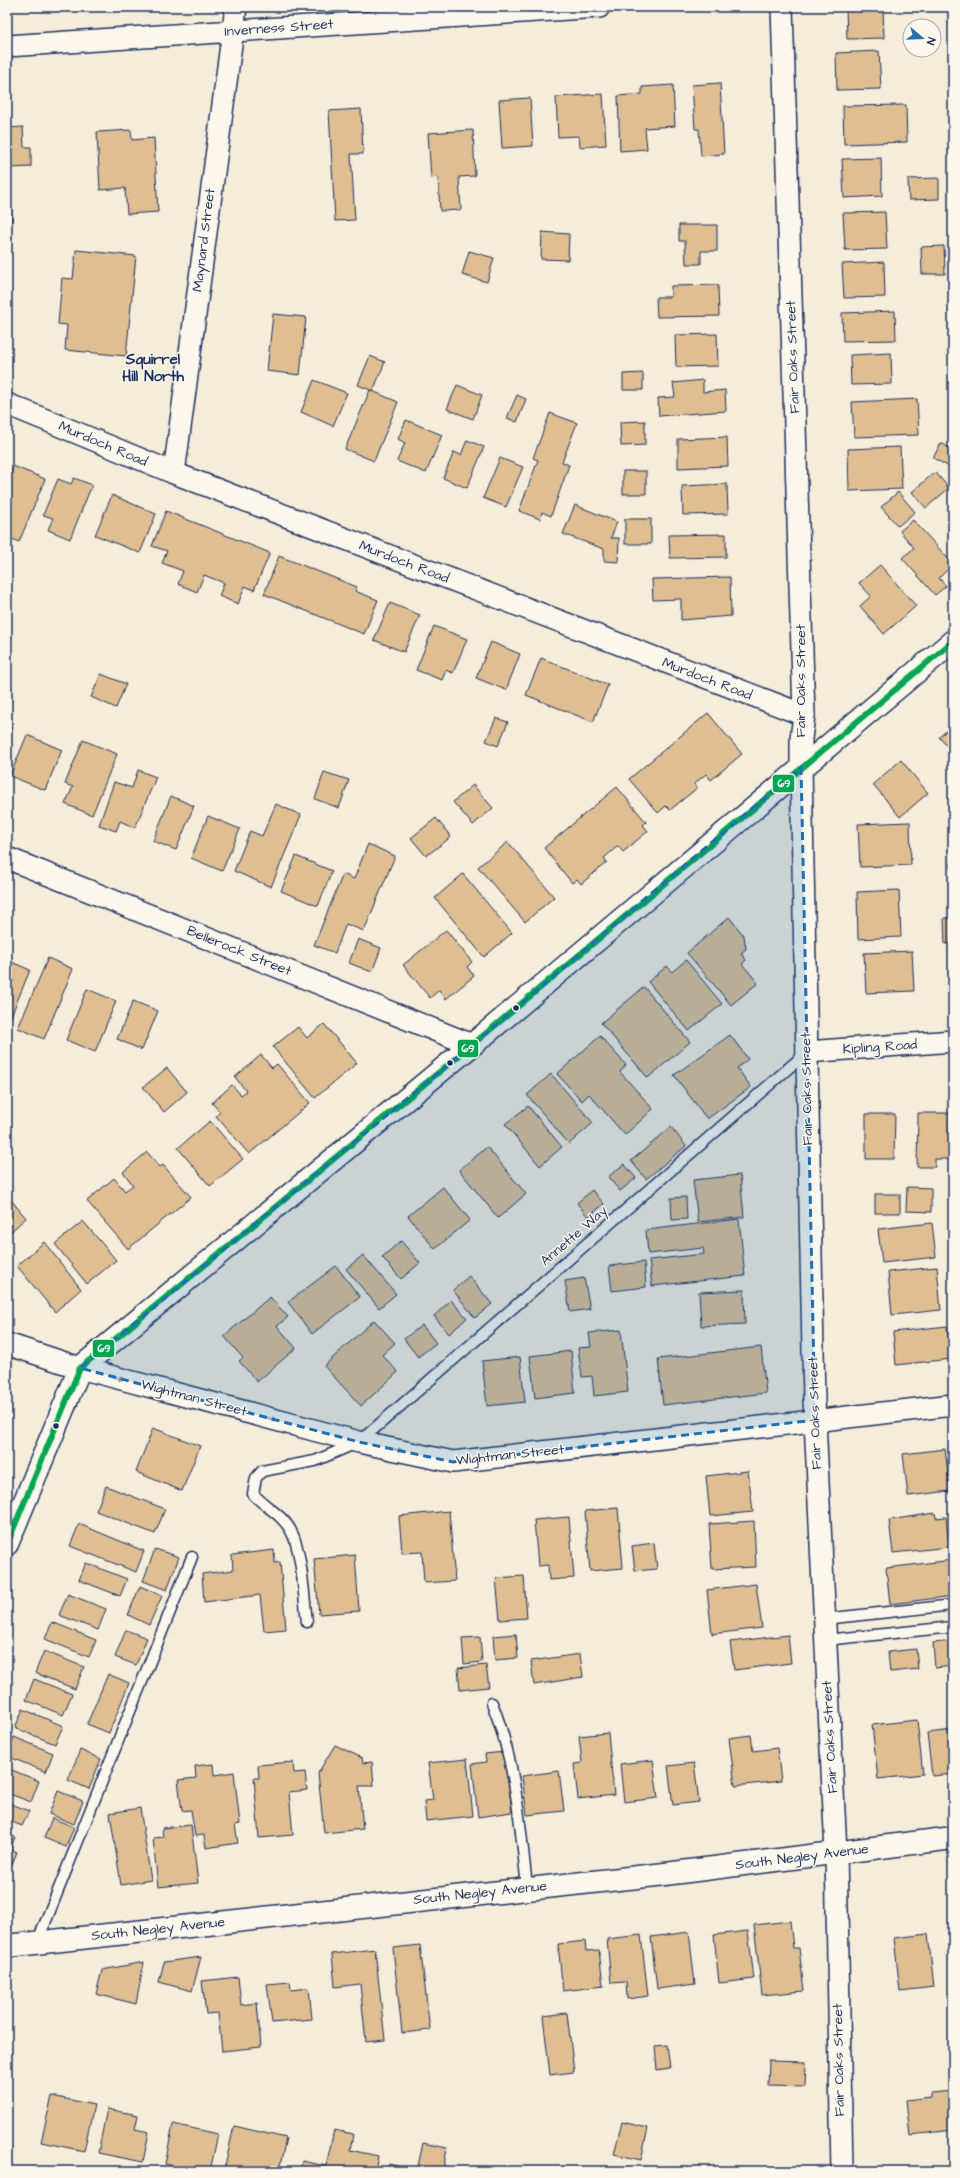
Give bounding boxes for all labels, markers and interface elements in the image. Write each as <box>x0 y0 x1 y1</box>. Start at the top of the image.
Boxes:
street label: Inverness Street <box>224 14 334 42</box>
north arrow <box>902 18 942 58</box>
text: N <box>923 35 939 47</box>
street label: Maynard Street <box>188 187 220 293</box>
street label: Fair Oaks Street <box>781 300 805 414</box>
district label: Squirrel Hill North <box>122 349 184 387</box>
street label: Murdoch Road <box>55 416 151 472</box>
street label: Murdoch Road <box>356 536 452 588</box>
street label: Fair Oaks Street <box>791 624 811 738</box>
street label: Murdoch Road <box>659 653 755 705</box>
line badge: 69 <box>772 774 795 793</box>
text: 69 <box>777 776 791 791</box>
street label: Bellerock Street <box>184 921 295 981</box>
unlabelled marker <box>511 1003 521 1013</box>
street label: Fair Oaks Street <box>796 1032 818 1146</box>
street label: Kipling Road <box>842 1034 918 1060</box>
line badge: 69 <box>457 1039 479 1058</box>
text: 69 <box>461 1041 475 1056</box>
unlabelled marker <box>445 1058 455 1068</box>
street label: Annette Way <box>536 1201 612 1271</box>
line badge: 69 <box>92 1339 115 1358</box>
text: 69 <box>97 1341 111 1356</box>
street label: Fair Oaks Street <box>803 1356 827 1470</box>
street label: Wightman Street <box>139 1374 250 1422</box>
one-way arrow <box>112 1375 124 1381</box>
one-way arrow <box>264 1416 277 1422</box>
unlabelled marker <box>51 1421 61 1431</box>
street label: Wightman Street <box>455 1439 566 1471</box>
one-way arrow <box>574 1444 587 1450</box>
one-way arrow <box>390 1448 403 1454</box>
street label: Fair Oaks Street <box>817 1680 843 1794</box>
street label: South Negley Avenue <box>734 1839 870 1875</box>
street label: South Negley Avenue <box>412 1876 548 1910</box>
street label: South Negley Avenue <box>90 1912 226 1946</box>
street label: Fair Oaks Street <box>828 2003 850 2117</box>

